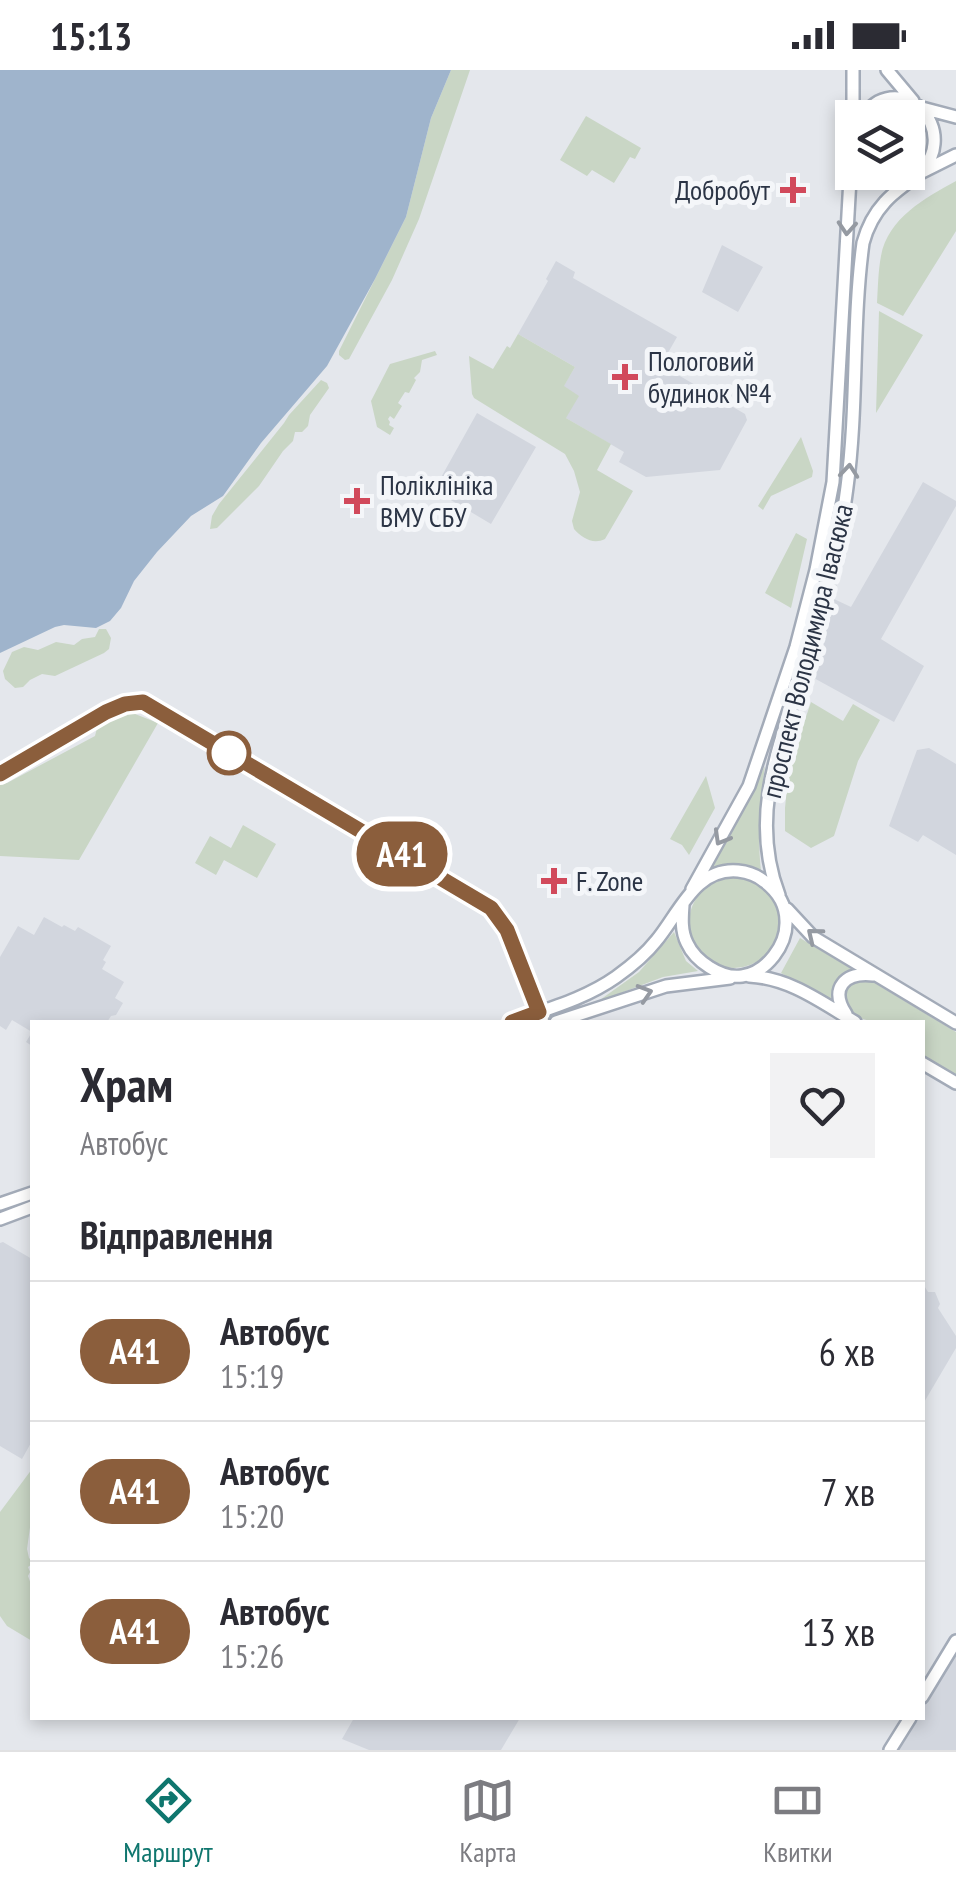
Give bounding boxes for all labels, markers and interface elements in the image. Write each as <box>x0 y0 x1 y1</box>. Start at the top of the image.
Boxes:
text: 15:13 <box>50 11 132 60</box>
map controls <box>835 100 925 190</box>
button: layers <box>835 100 925 190</box>
place label: Добробут <box>675 171 770 208</box>
marker: Добробут <box>780 177 806 203</box>
one-way arrow <box>836 221 858 237</box>
place label: Пологовий будинок №4 <box>648 342 772 411</box>
marker: Пологовий будинок №4 <box>612 364 638 390</box>
one-way arrow <box>837 463 859 479</box>
place label: Поліклініка ВМУ СБУ <box>380 466 493 535</box>
marker: Поліклініка ВМУ СБУ <box>344 488 370 514</box>
street label: проспект Володимира Івасюка <box>752 500 861 802</box>
unlabelled marker <box>208 732 250 774</box>
line badge: A41 <box>344 822 460 886</box>
one-way arrow <box>714 827 734 845</box>
text: A41 <box>377 831 428 877</box>
place label: F. Zone <box>576 862 643 899</box>
marker: F. Zone <box>541 868 567 894</box>
one-way arrow <box>807 929 825 947</box>
one-way arrow <box>635 984 652 1005</box>
text: Храм <box>80 1053 173 1115</box>
button: heart <box>770 1053 875 1158</box>
text: Автобус <box>80 1122 168 1164</box>
text: Відправлення <box>80 1210 273 1259</box>
text: Автобус <box>220 1306 330 1355</box>
text: 6 хв <box>819 1327 875 1376</box>
text: A41 <box>110 1328 161 1374</box>
text: 15:19 <box>220 1355 284 1397</box>
text: Автобус <box>220 1446 330 1495</box>
text: 7 хв <box>821 1467 875 1516</box>
text: A41 <box>110 1468 161 1514</box>
text: 15:20 <box>220 1495 284 1537</box>
text: Автобус <box>220 1586 330 1635</box>
text: 13 хв <box>802 1607 875 1656</box>
text: A41 <box>110 1608 161 1654</box>
text: 15:26 <box>220 1635 284 1677</box>
tab: Маршрут <box>123 1773 213 1870</box>
tab: Карта <box>459 1773 516 1870</box>
tab: Квитки <box>763 1773 833 1870</box>

